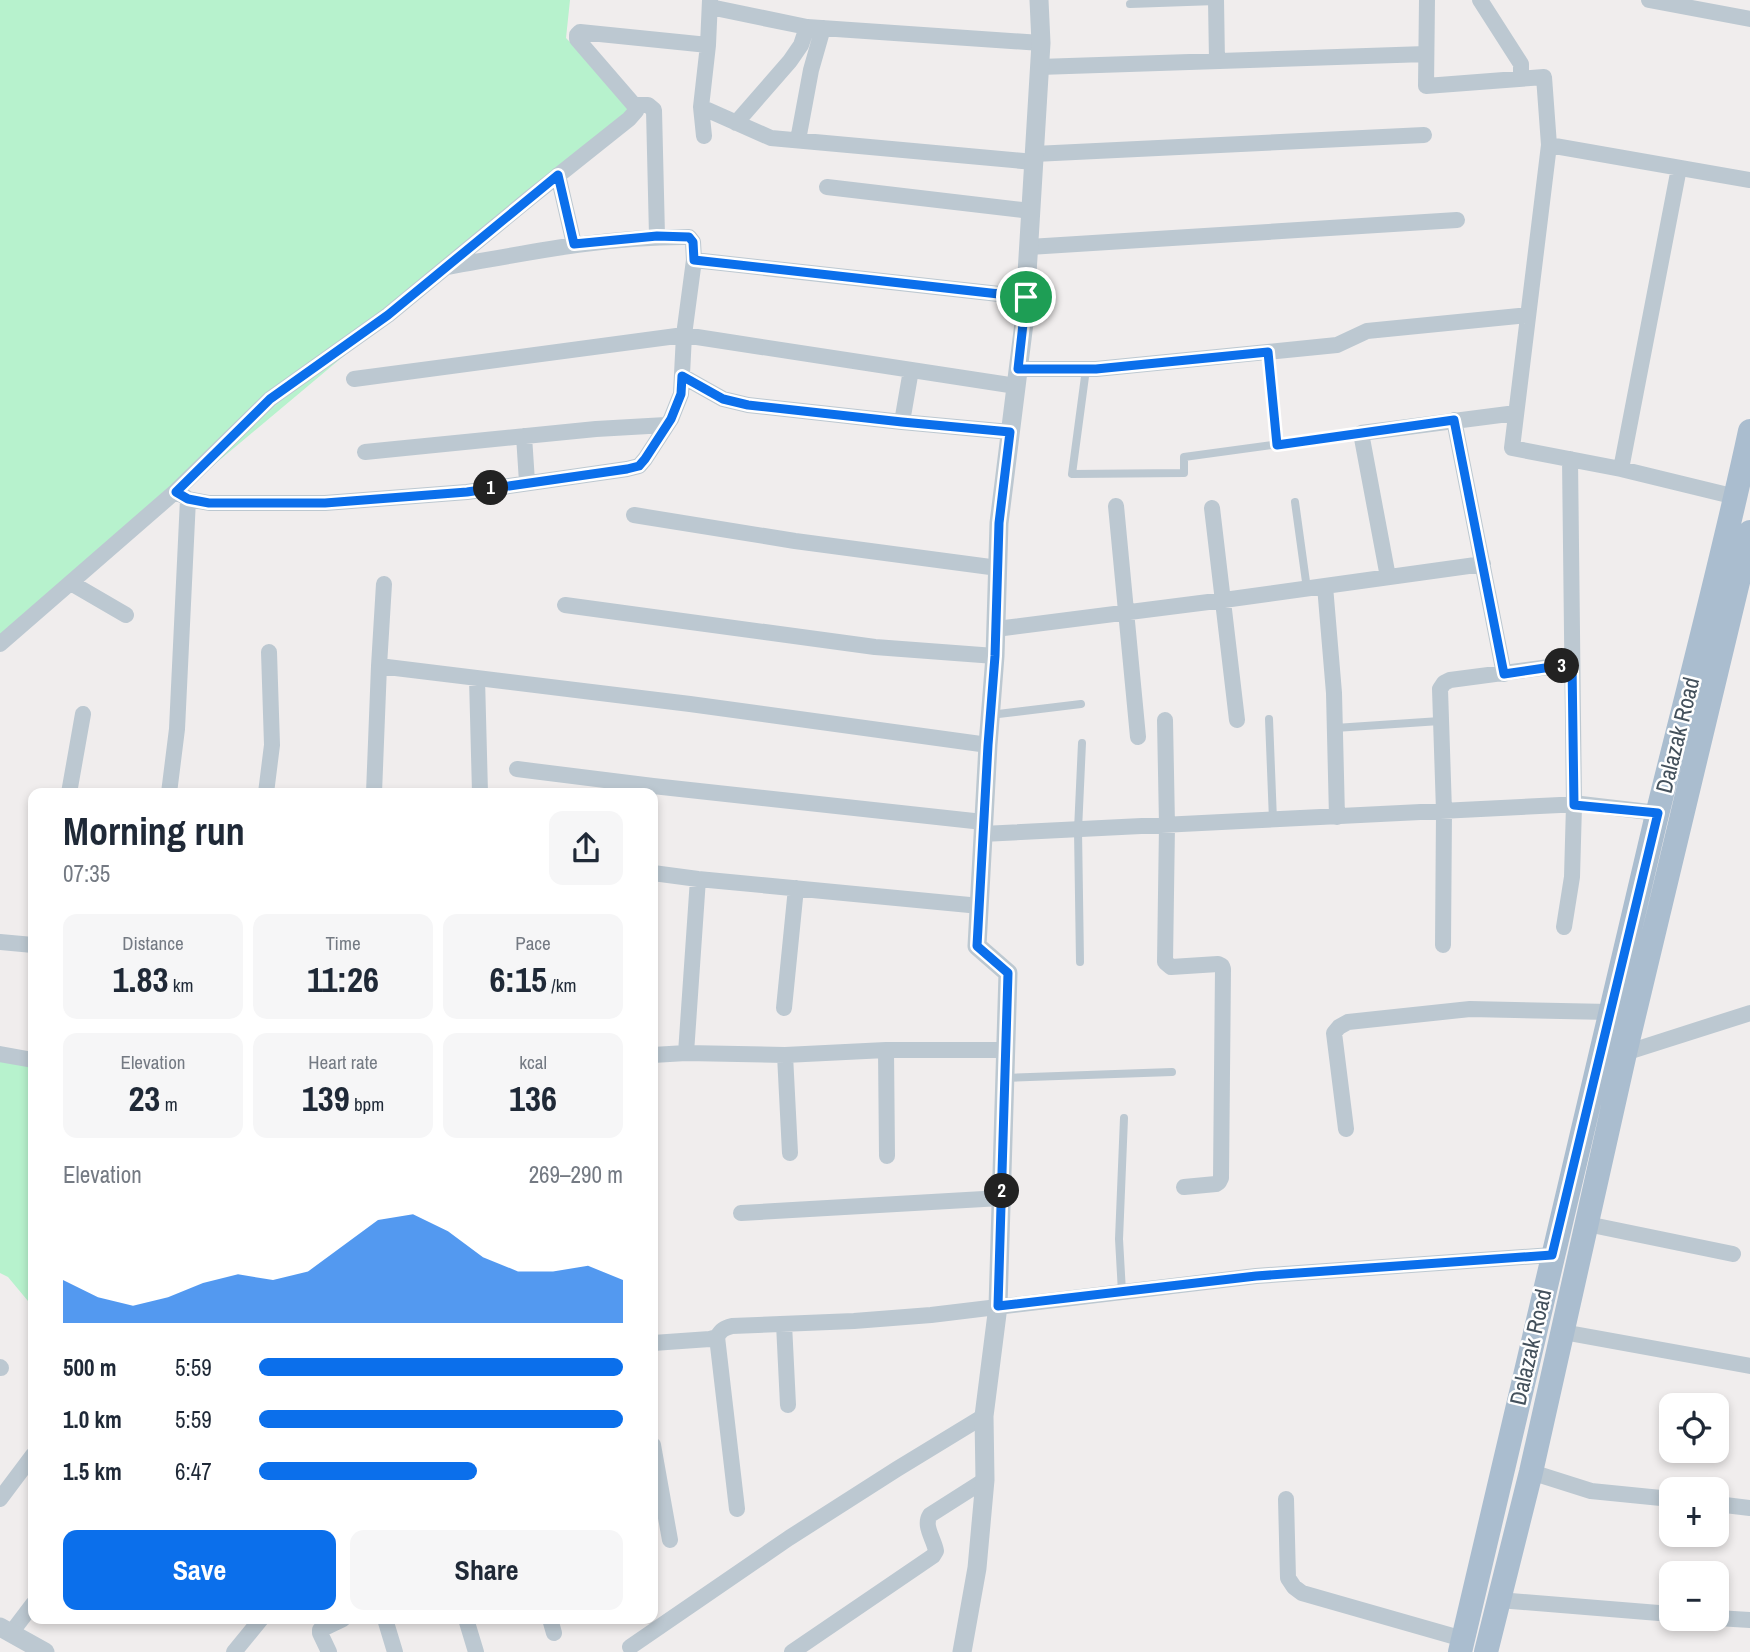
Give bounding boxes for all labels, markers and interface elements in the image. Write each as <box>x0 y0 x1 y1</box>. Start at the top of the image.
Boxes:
pin <box>996 267 1056 327</box>
icon: arrive <box>1007 278 1045 316</box>
pin: 1 <box>474 470 508 505</box>
text: 1 <box>486 474 495 500</box>
pin: 3 <box>1544 648 1580 684</box>
text: 3 <box>1557 652 1566 678</box>
street label: Dalazak Road <box>1648 674 1706 796</box>
text: Morning run <box>63 806 245 857</box>
button: share <box>549 811 623 885</box>
text: 07:35 <box>63 858 110 889</box>
text: Distance <box>122 930 184 956</box>
text: Time <box>325 930 361 956</box>
text: Pace <box>515 930 551 956</box>
text: 1.83 <box>113 956 168 1003</box>
text: 11:26 <box>307 956 379 1003</box>
text: 6:15 <box>490 956 547 1003</box>
text: km <box>168 972 193 998</box>
text: /km <box>547 972 576 998</box>
text: Elevation <box>121 1049 185 1075</box>
text: Heart rate <box>308 1049 378 1075</box>
text: kcal <box>519 1049 547 1075</box>
text: 23 <box>128 1075 160 1122</box>
text: 139 <box>302 1075 350 1122</box>
text: 136 <box>509 1075 557 1122</box>
text: m <box>160 1091 178 1117</box>
text: bpm <box>350 1091 384 1117</box>
text: Elevation <box>63 1159 142 1190</box>
text: 269–290 m <box>529 1159 623 1190</box>
pin: 2 <box>984 1174 1020 1208</box>
text: 2 <box>997 1177 1006 1203</box>
street label: Dalazak Road <box>1502 1286 1558 1408</box>
text: 500 m <box>63 1352 116 1383</box>
text: 5:59 <box>175 1352 212 1383</box>
map controls <box>1659 1393 1729 1631</box>
button: locate <box>1659 1393 1729 1463</box>
text: 1.0 km <box>63 1404 122 1435</box>
text: 5:59 <box>175 1404 212 1435</box>
text: 1.5 km <box>63 1456 122 1487</box>
text: 6:47 <box>175 1456 212 1487</box>
button: + <box>1659 1477 1729 1547</box>
button: Save <box>63 1530 336 1610</box>
button: Share <box>350 1530 623 1610</box>
button: − <box>1659 1561 1729 1631</box>

